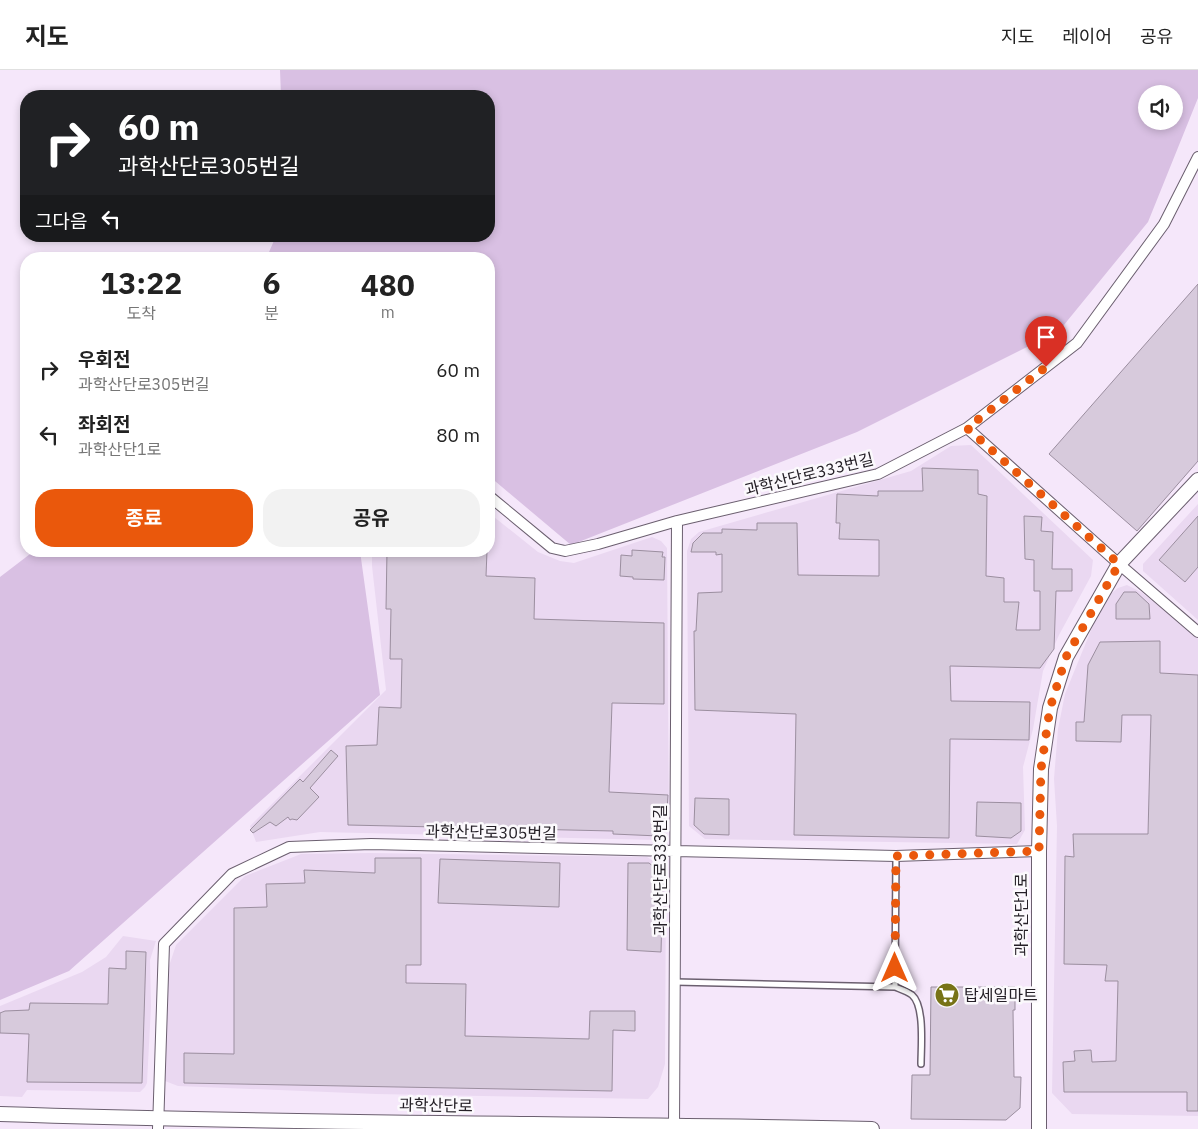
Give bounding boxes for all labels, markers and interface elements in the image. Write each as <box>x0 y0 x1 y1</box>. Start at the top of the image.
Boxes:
text: 지도 <box>25 20 69 52</box>
text: 지도 <box>1001 25 1034 48</box>
text: 레이어 <box>1062 25 1112 48</box>
text: 공유 <box>1140 25 1173 48</box>
map controls <box>1138 85 1183 130</box>
button: sound <box>1138 85 1183 130</box>
text: 60 m <box>118 104 200 150</box>
icon: right <box>35 110 100 175</box>
text: 과학산단로305번길 <box>118 151 299 180</box>
icon: left <box>97 205 125 233</box>
text: 그다음 <box>35 209 87 233</box>
text: 13:22 <box>100 263 182 302</box>
text: 6 <box>262 263 280 302</box>
text: 480 <box>361 265 415 304</box>
text: m <box>381 302 395 322</box>
text: 도착 <box>126 303 156 323</box>
text: 분 <box>264 303 279 323</box>
pin <box>1025 316 1067 367</box>
icon: arrive <box>1032 323 1060 351</box>
text: 우회전 <box>78 347 130 371</box>
icon: right <box>35 356 63 384</box>
text: 60 m <box>436 358 480 382</box>
text: 과학산단로305번길 <box>78 374 210 394</box>
text: 좌회전 <box>78 412 130 436</box>
icon: left <box>35 421 63 449</box>
text: 80 m <box>436 423 480 447</box>
text: 과학산단1로 <box>78 439 161 459</box>
street label: 과학산단로333번길 <box>743 448 875 500</box>
button: 종료 <box>35 489 253 547</box>
button: 공유 <box>263 489 480 547</box>
street label: 과학산단로333번길 <box>650 804 670 936</box>
street label: 과학산단로305번길 <box>425 821 557 843</box>
street label: 과학산단1로 <box>1011 873 1031 957</box>
position arrow <box>868 941 920 993</box>
supermarket icon: 탑세일마트 <box>934 982 960 1008</box>
place label: 탑세일마트 <box>964 985 1038 1005</box>
street label: 과학산단로 <box>399 1094 473 1116</box>

